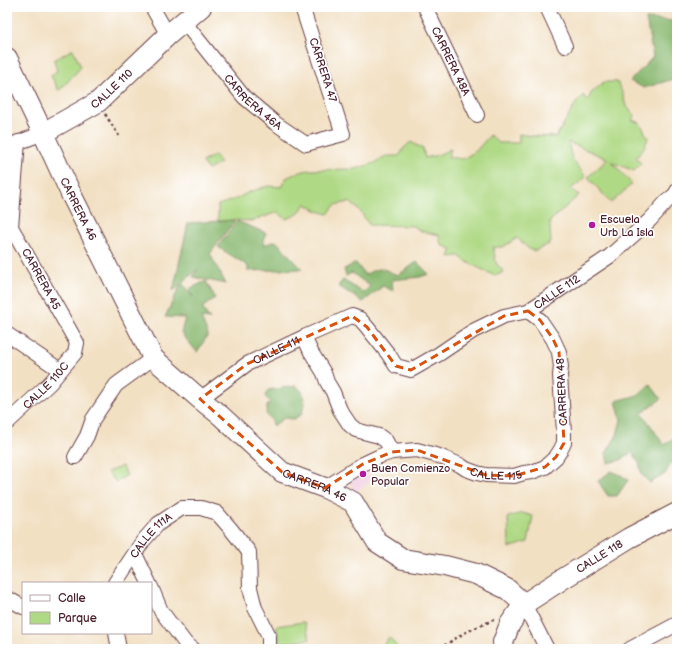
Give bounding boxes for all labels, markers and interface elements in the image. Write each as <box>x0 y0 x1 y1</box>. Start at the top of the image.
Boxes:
street label: CARRERA 48A <box>429 25 473 98</box>
street label: CARRERA 47 <box>306 36 340 104</box>
street label: CALLE 110 <box>88 66 135 111</box>
street label: CARRERA 46A <box>222 71 285 133</box>
street label: CARRERA 46 <box>58 175 100 243</box>
place label: Escuela Urb La Isla <box>600 213 654 239</box>
marker: Escuela Urb La Isla <box>587 220 597 230</box>
street label: CARRERA 45 <box>19 246 63 312</box>
street label: CALLE 112 <box>531 272 582 312</box>
street label: CALLE 111 <box>251 334 302 367</box>
street label: CARRERA 48 <box>554 358 570 426</box>
street label: CALLE 110C <box>20 359 71 412</box>
place label: Buen Comienzo Popular <box>371 462 450 488</box>
street label: CALLE 115 <box>468 464 523 483</box>
street label: CARRERA 46 <box>281 466 349 504</box>
marker: Buen Comienzo Popular <box>358 469 368 479</box>
street label: CALLE 111A <box>127 510 175 560</box>
street label: CALLE 118 <box>574 537 625 576</box>
legend <box>22 582 152 634</box>
text: Calle <box>58 591 86 606</box>
text: Parque <box>58 611 97 626</box>

